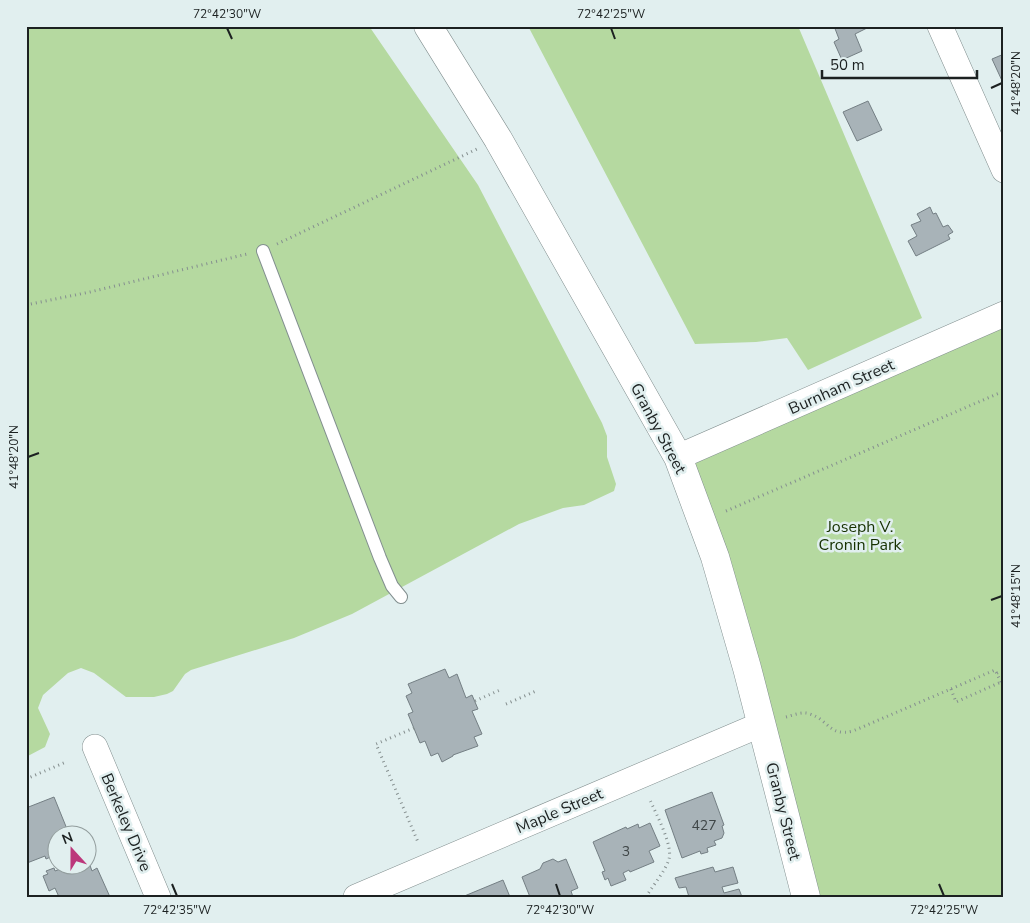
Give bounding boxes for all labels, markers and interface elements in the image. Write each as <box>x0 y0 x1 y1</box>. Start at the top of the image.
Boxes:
text: 72°42'30"W <box>193 6 261 22</box>
text: 72°42'25"W <box>577 6 645 22</box>
scale bar <box>822 48 978 80</box>
text: 41°48'20"N <box>1008 51 1024 115</box>
text: 50 m <box>830 55 865 75</box>
street label: Burnham Street <box>785 354 898 420</box>
street label: Granby Street <box>625 379 691 478</box>
text: 41°48'20"N <box>6 425 22 489</box>
park label: Joseph V. Cronin Park <box>818 516 903 556</box>
text: 41°48'15"N <box>1008 564 1024 628</box>
street label: Granby Street <box>760 760 806 863</box>
street label: Berkeley Drive <box>95 770 157 875</box>
street label: Maple Street <box>513 783 607 839</box>
house number: 427 <box>691 816 717 835</box>
north arrow <box>48 826 98 876</box>
text: N <box>59 828 76 849</box>
house number: 3 <box>622 842 630 861</box>
text: 72°42'35"W <box>143 902 211 918</box>
text: 72°42'30"W <box>526 902 594 918</box>
text: 72°42'25"W <box>910 902 978 918</box>

